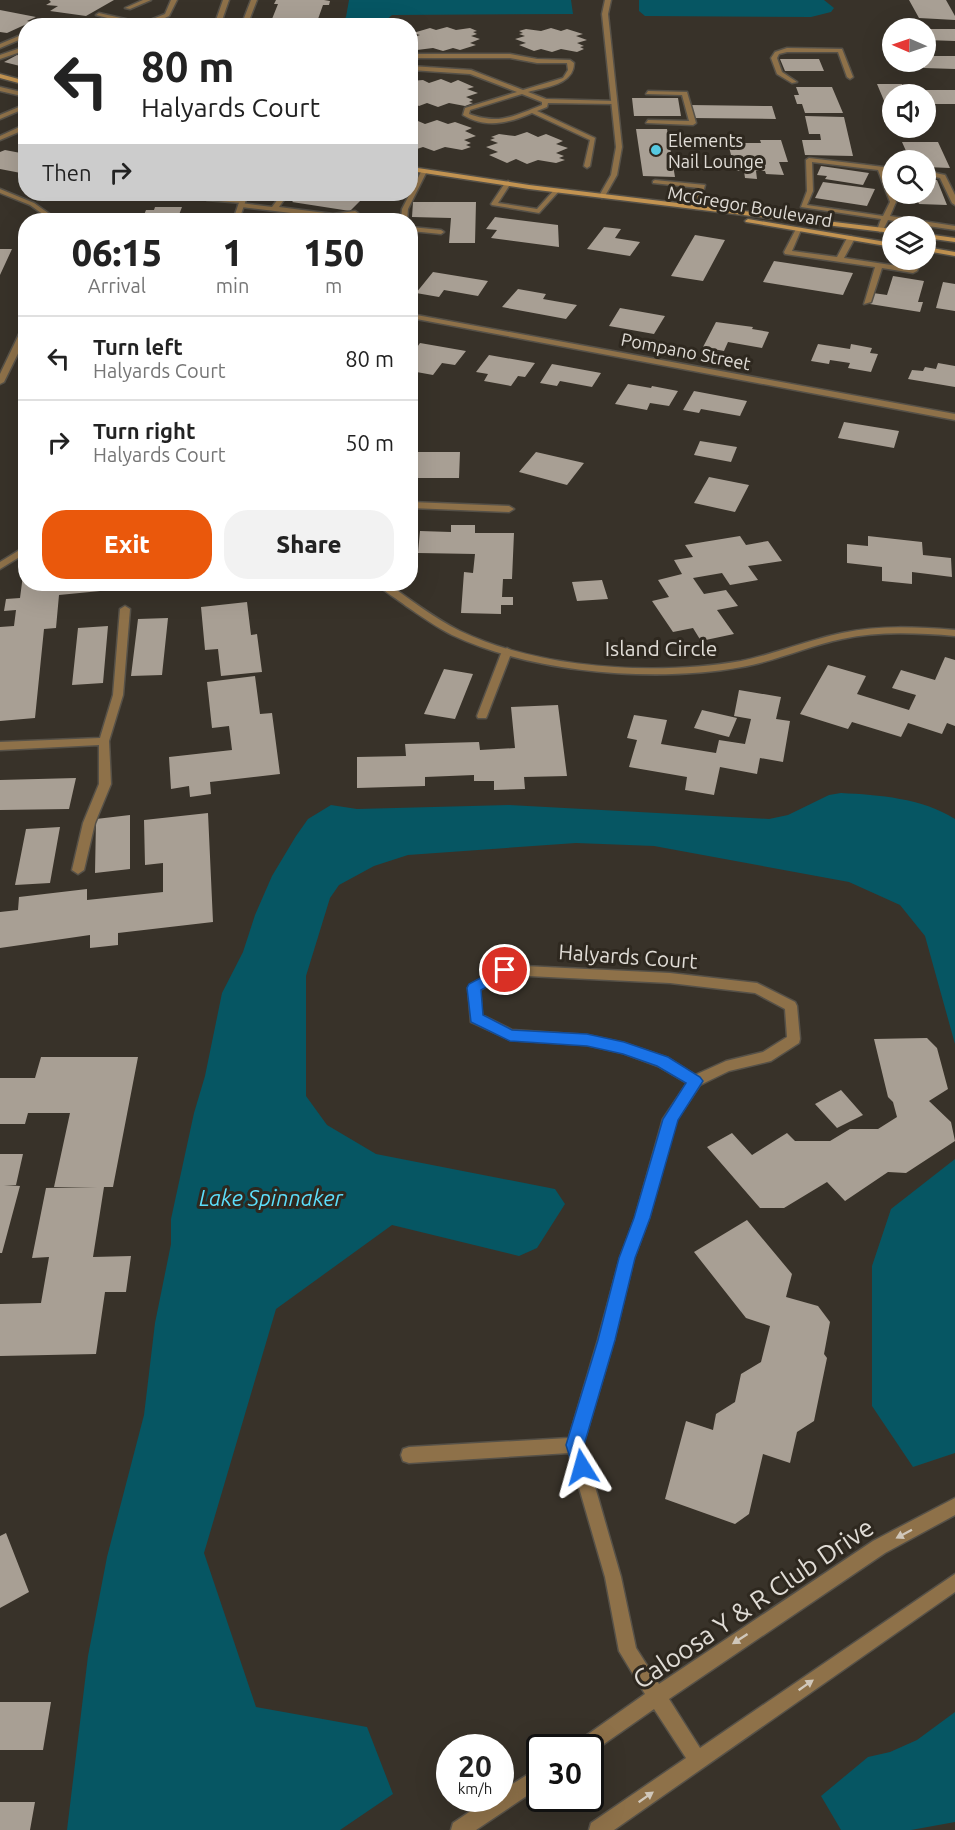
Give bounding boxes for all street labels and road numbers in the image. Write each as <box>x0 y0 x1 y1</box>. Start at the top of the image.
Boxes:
street label: McGregor Boulevard <box>666 182 834 230</box>
street label: Pompano Street <box>619 329 753 373</box>
street label: Island Circle <box>605 636 717 660</box>
street label: Halyards Court <box>558 939 698 973</box>
street label: Caloosa Y & R Club Drive <box>627 1512 879 1694</box>

